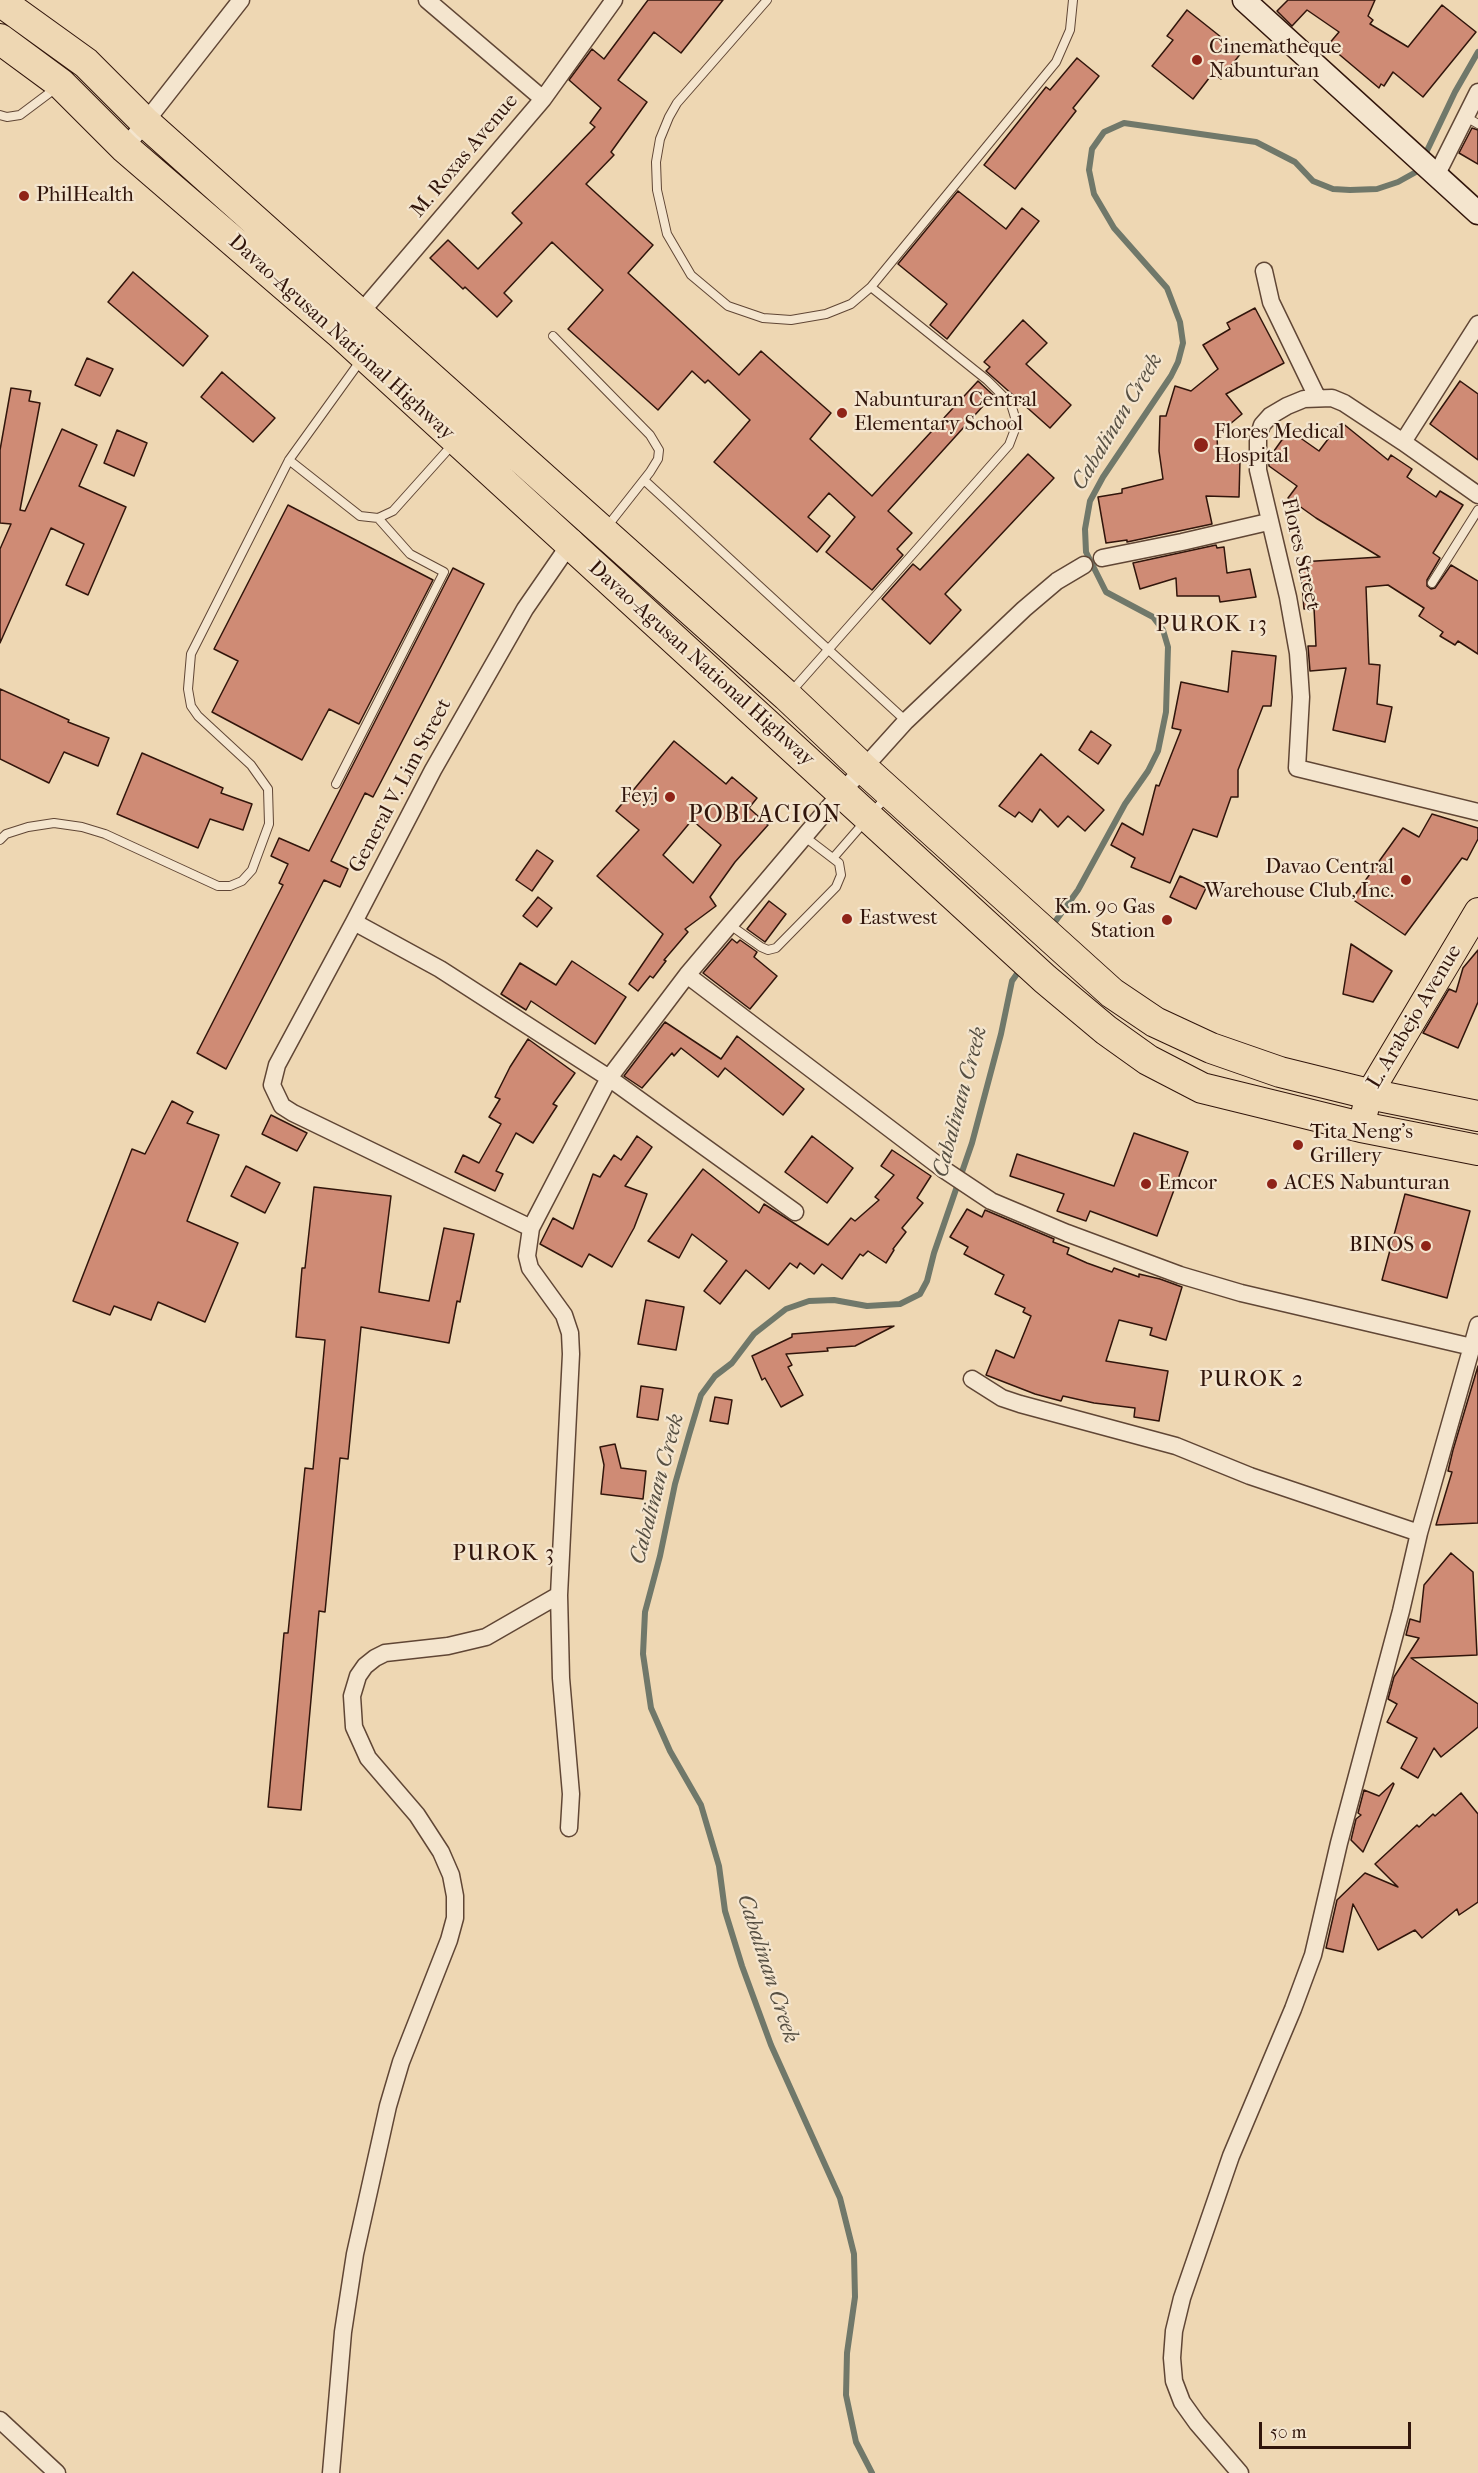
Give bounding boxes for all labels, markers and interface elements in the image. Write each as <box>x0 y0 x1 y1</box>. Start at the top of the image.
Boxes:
place label: Cinematheque Nabunturan <box>1209 35 1341 85</box>
marker: Cinematheque Nabunturan <box>1190 53 1204 67</box>
street label: M. Roxas Avenue <box>406 89 524 223</box>
place label: PhilHealth <box>36 183 134 209</box>
marker: PhilHealth <box>17 189 31 203</box>
street label: Davao-Agusan National Highway <box>223 230 459 446</box>
water label: Cabalinan Creek <box>1067 349 1169 495</box>
place label: Nabunturan Central Elementary School <box>854 388 1037 438</box>
marker: Nabunturan Central Elementary School <box>835 406 849 420</box>
place label: Flores Medical Hospital <box>1214 420 1345 470</box>
marker: Flores Medical Hospital <box>1192 436 1210 454</box>
street label: Flores Street <box>1275 495 1325 613</box>
street label: Davao-Agusan National Highway <box>583 556 819 772</box>
district label: PUROK 13 <box>1156 613 1268 639</box>
street label: General V. Lim Street <box>344 695 458 877</box>
place label: Feyj <box>620 784 658 810</box>
marker: Feyj <box>663 790 677 804</box>
district label: POBLACION <box>688 802 842 830</box>
place label: Davao Central Warehouse Club, Inc. <box>1204 855 1394 905</box>
marker: Davao Central Warehouse Club, Inc. <box>1399 873 1413 887</box>
place label: Km. 90 Gas Station <box>1054 895 1155 945</box>
place label: Eastwest <box>859 906 938 932</box>
marker: Eastwest <box>840 912 854 926</box>
marker: Km. 90 Gas Station <box>1160 913 1174 927</box>
street label: L. Arabejo Avenue <box>1362 941 1468 1093</box>
water label: Cabalinan Creek <box>928 1024 994 1180</box>
place label: Tita Neng's Grillery <box>1310 1120 1413 1170</box>
marker: Tita Neng's Grillery <box>1291 1138 1305 1152</box>
place label: Emcor <box>1158 1171 1217 1197</box>
place label: ACES Nabunturan <box>1284 1171 1450 1197</box>
marker: Emcor <box>1139 1177 1153 1191</box>
marker: ACES Nabunturan <box>1265 1177 1279 1191</box>
place label: BINOS <box>1349 1233 1414 1259</box>
marker: BINOS <box>1419 1239 1433 1253</box>
district label: PUROK 2 <box>1199 1368 1305 1394</box>
water label: Cabalinan Creek <box>625 1411 691 1567</box>
district label: PUROK 3 <box>452 1542 556 1568</box>
water label: Cabalinan Creek <box>731 1891 803 2047</box>
scale bar <box>1262 2410 1414 2448</box>
text: 50 m <box>1270 2422 1306 2443</box>

